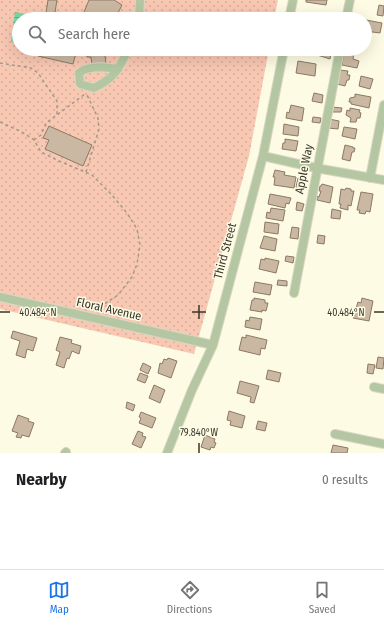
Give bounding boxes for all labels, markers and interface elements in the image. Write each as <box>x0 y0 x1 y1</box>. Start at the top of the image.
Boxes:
search box <box>12 12 372 56</box>
icon: search <box>26 23 48 45</box>
text: Search here <box>58 25 130 43</box>
street label: Apple Way <box>292 142 316 195</box>
street label: Third Street <box>211 221 239 281</box>
street label: Floral Avenue <box>75 295 143 323</box>
text: 40.484°N <box>19 307 57 319</box>
text: 40.484°N <box>327 307 365 319</box>
text: 79.840°W <box>180 427 219 439</box>
text: Nearby <box>16 469 67 490</box>
text: 0 results <box>322 472 368 487</box>
tab: Map <box>48 579 70 616</box>
tab: Directions <box>167 579 212 616</box>
tab: Saved <box>309 579 336 616</box>

